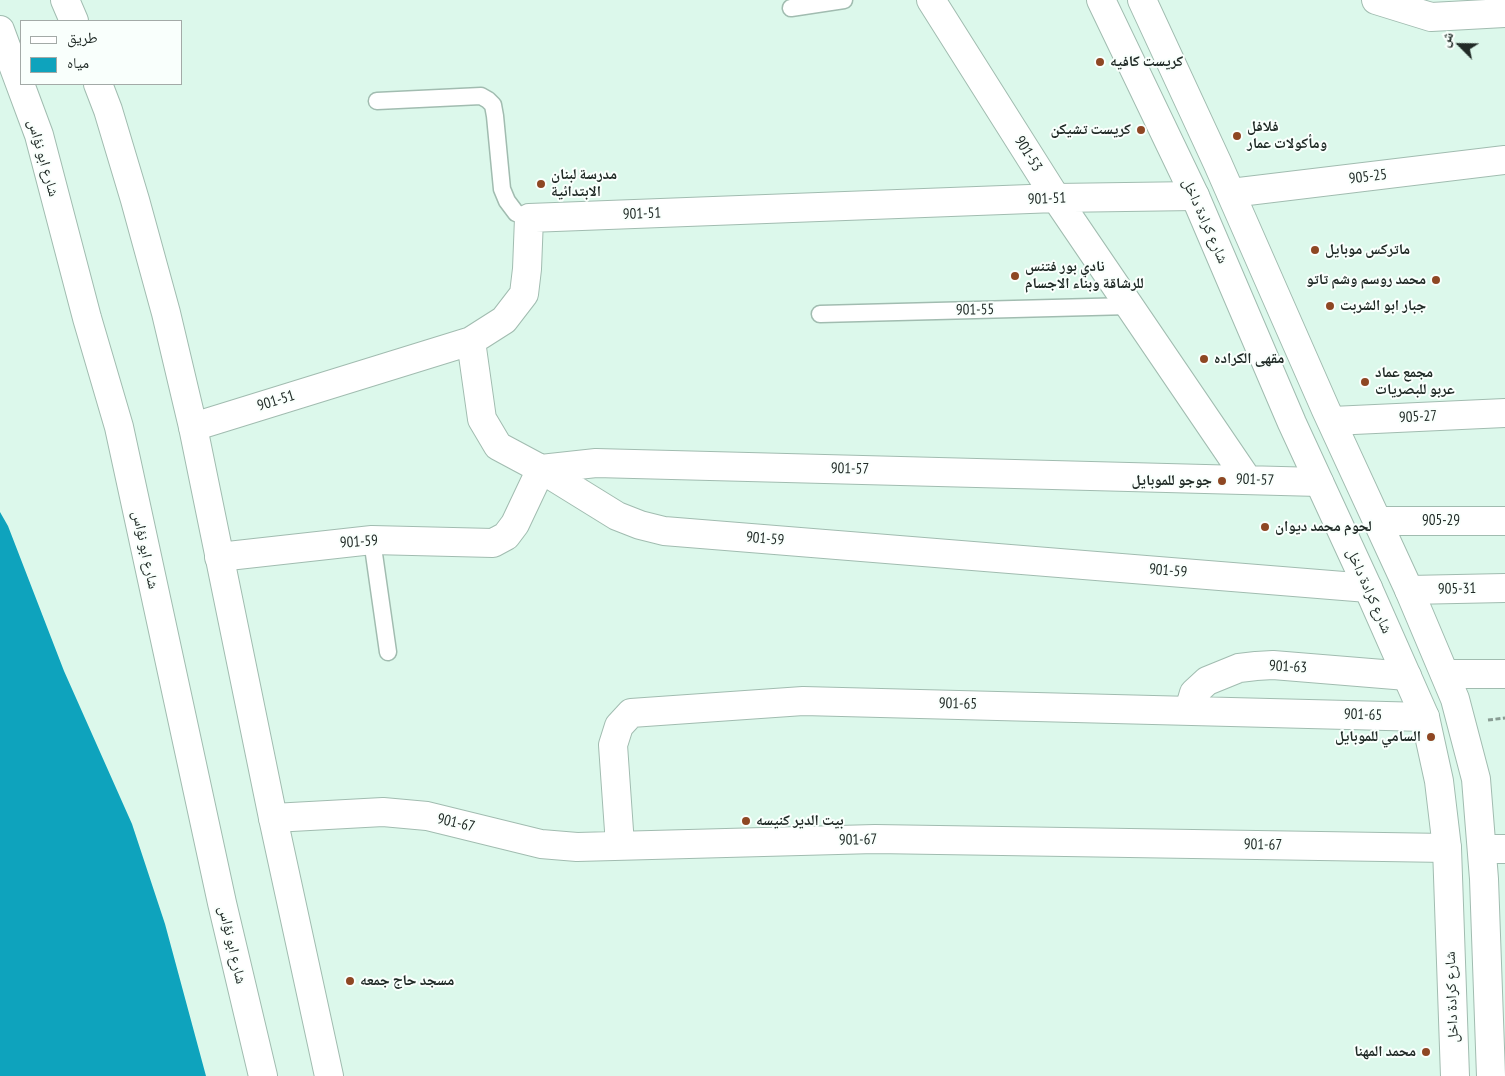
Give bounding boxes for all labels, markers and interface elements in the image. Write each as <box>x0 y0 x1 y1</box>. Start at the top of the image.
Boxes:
legend <box>20 20 182 85</box>
north arrow <box>1435 20 1485 70</box>
text: طريق <box>67 28 98 47</box>
text: ش <box>1435 29 1457 50</box>
text: مياه <box>67 53 89 72</box>
place label: كريست كافيه <box>1110 53 1183 71</box>
marker: كريست كافيه <box>1094 56 1106 68</box>
street label: شارع ابو نؤاس <box>23 117 63 199</box>
place label: فلافل ومأكولات عمار <box>1247 118 1327 153</box>
place label: كريست تشيكن <box>1051 121 1131 139</box>
marker: كريست تشيكن <box>1135 124 1147 136</box>
marker: فلافل ومأكولات عمار <box>1231 130 1243 142</box>
street label: 901-53 <box>1010 133 1046 175</box>
place label: مدرسة لبنان الابتدائية <box>551 166 617 201</box>
street label: 905-25 <box>1348 166 1388 188</box>
street label: شارع كرادة داخل <box>1178 176 1232 266</box>
marker: مدرسة لبنان الابتدائية <box>535 178 547 190</box>
street label: 901-51 <box>1028 189 1066 209</box>
street label: 901-51 <box>623 204 661 224</box>
place label: ماتركس موبايل <box>1325 241 1410 259</box>
marker: ماتركس موبايل <box>1309 244 1321 256</box>
place label: نادي بور فتنس للرشاقة وبناء الاجسام <box>1025 258 1144 293</box>
marker: نادي بور فتنس للرشاقة وبناء الاجسام <box>1009 270 1021 282</box>
place label: محمد روسم وشم تاتو <box>1306 271 1426 289</box>
marker: محمد روسم وشم تاتو <box>1430 274 1442 286</box>
place label: جبار ابو الشربت <box>1340 297 1426 315</box>
marker: جبار ابو الشربت <box>1324 300 1336 312</box>
street label: 901-55 <box>956 301 994 319</box>
place label: مقهى الكراده <box>1214 350 1284 368</box>
marker: مقهى الكراده <box>1198 353 1210 365</box>
place label: مجمع عماد عربو للبصريات <box>1375 364 1455 399</box>
marker: مجمع عماد عربو للبصريات <box>1359 376 1371 388</box>
street label: 901-51 <box>255 387 297 415</box>
street label: 905-27 <box>1398 407 1438 427</box>
street label: 901-57 <box>831 460 869 478</box>
street label: 901-57 <box>1236 470 1274 490</box>
place label: جوجو للموبايل <box>1132 472 1212 490</box>
marker: جوجو للموبايل <box>1216 475 1228 487</box>
street label: شارع ابو نؤاس <box>128 509 162 591</box>
street label: 905-29 <box>1422 512 1460 530</box>
place label: لحوم محمد ديوان <box>1275 518 1372 536</box>
marker: لحوم محمد ديوان <box>1259 521 1271 533</box>
street label: 901-59 <box>745 528 785 550</box>
street label: 901-59 <box>339 532 379 552</box>
street label: شارع كرادة داخل <box>1342 546 1396 636</box>
street label: 901-59 <box>1148 560 1188 582</box>
street label: 905-31 <box>1438 580 1476 598</box>
street label: 901-63 <box>1268 657 1308 677</box>
street label: 901-65 <box>939 695 977 713</box>
street label: 901-65 <box>1344 705 1382 725</box>
place label: السامي للموبايل <box>1335 728 1421 746</box>
marker: السامي للموبايل <box>1425 731 1437 743</box>
street label: 901-67 <box>435 810 477 836</box>
place label: بيت الدير كنيسه <box>756 812 844 830</box>
marker: بيت الدير كنيسه <box>740 815 752 827</box>
street label: 901-67 <box>839 831 877 849</box>
street label: 901-67 <box>1244 836 1282 854</box>
street label: شارع ابو نؤاس <box>214 904 250 986</box>
street label: شارع كرادة داخل <box>1441 951 1463 1043</box>
place label: مسجد حاج جمعه <box>360 972 454 990</box>
marker: مسجد حاج جمعه <box>344 975 356 987</box>
place label: محمد المهنا <box>1354 1043 1416 1061</box>
marker: محمد المهنا <box>1420 1046 1432 1058</box>

